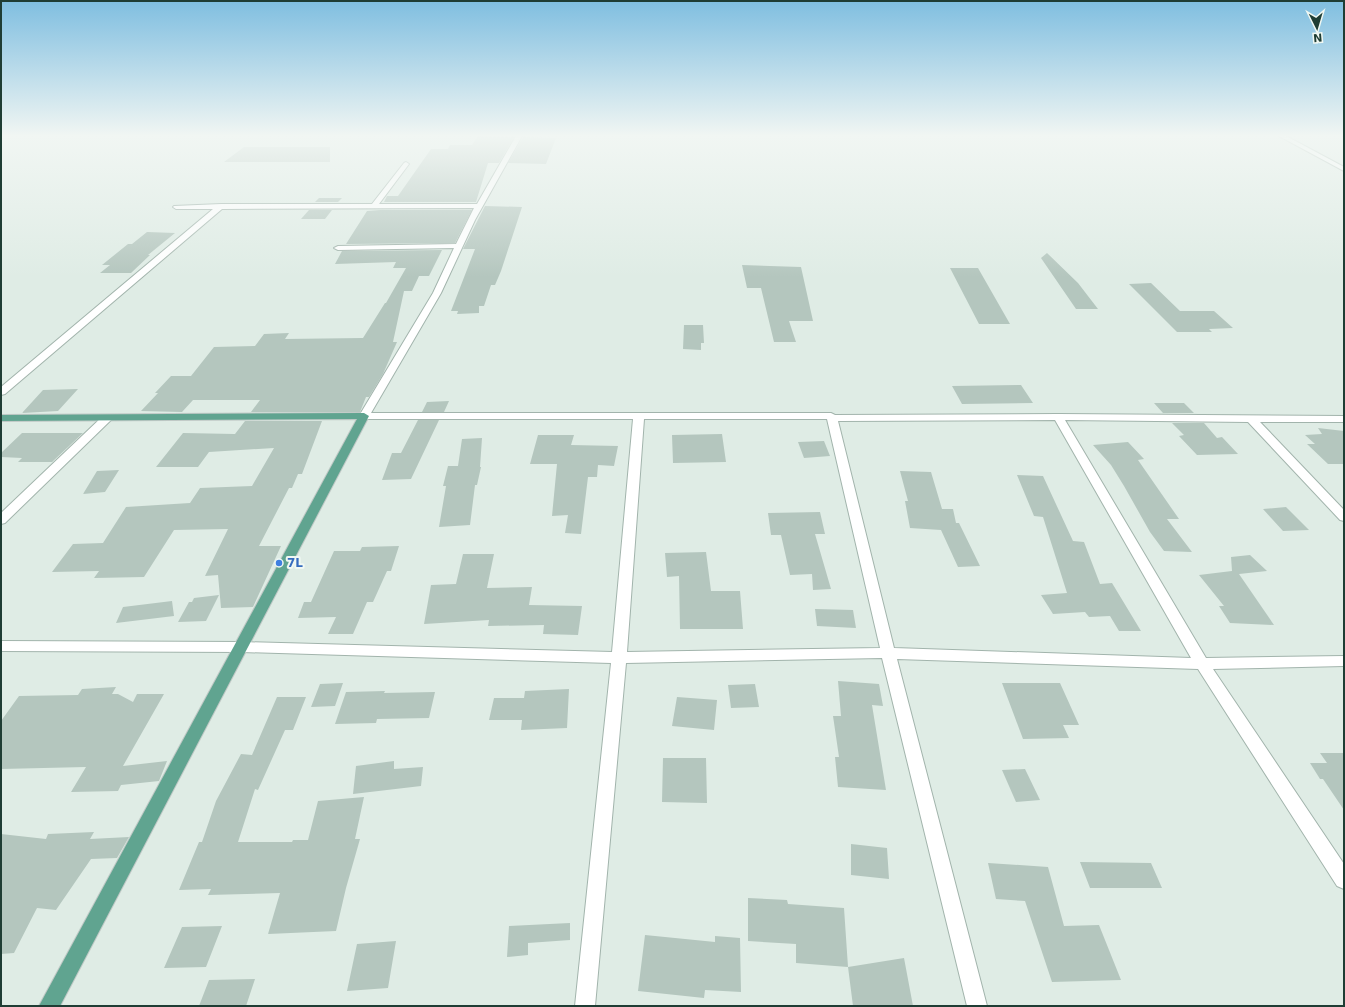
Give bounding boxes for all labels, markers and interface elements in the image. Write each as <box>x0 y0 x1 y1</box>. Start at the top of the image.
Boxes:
north arrow <box>1297 8 1337 48</box>
text: N <box>1313 31 1323 44</box>
place label: 7L <box>287 556 303 570</box>
marker: 7L <box>274 558 284 568</box>

